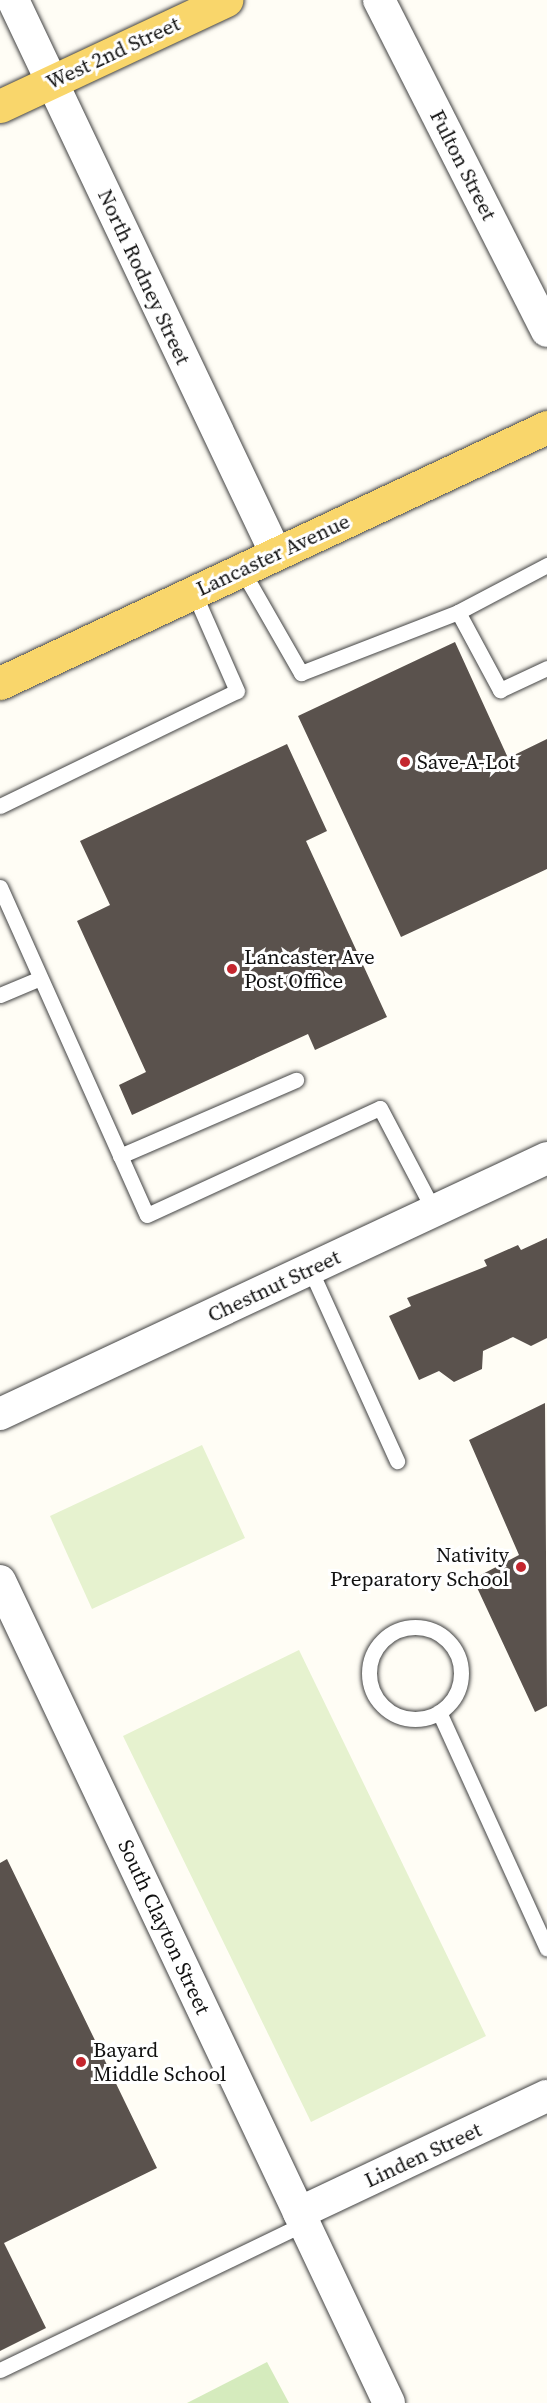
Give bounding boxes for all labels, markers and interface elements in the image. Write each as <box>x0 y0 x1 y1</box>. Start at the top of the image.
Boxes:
street label: West 2nd Street <box>42 11 184 95</box>
street label: Fulton Street <box>424 106 502 224</box>
street label: North Rodney Street <box>92 185 196 369</box>
street label: Lancaster Avenue <box>192 508 354 602</box>
place label: Save-A-Lot <box>417 749 516 775</box>
marker: Save-A-Lot <box>398 755 412 769</box>
place label: Lancaster Ave Post Office <box>244 944 375 994</box>
marker: Lancaster Ave Post Office <box>225 962 239 976</box>
street label: Chestnut Street <box>204 1244 344 1328</box>
place label: Nativity Preparatory School <box>330 1542 509 1592</box>
marker: Nativity Preparatory School <box>514 1560 528 1574</box>
street label: South Clayton Street <box>113 1836 215 2018</box>
place label: Bayard Middle School <box>93 2037 226 2087</box>
marker: Bayard Middle School <box>74 2055 88 2069</box>
street label: Linden Street <box>361 2117 485 2193</box>

